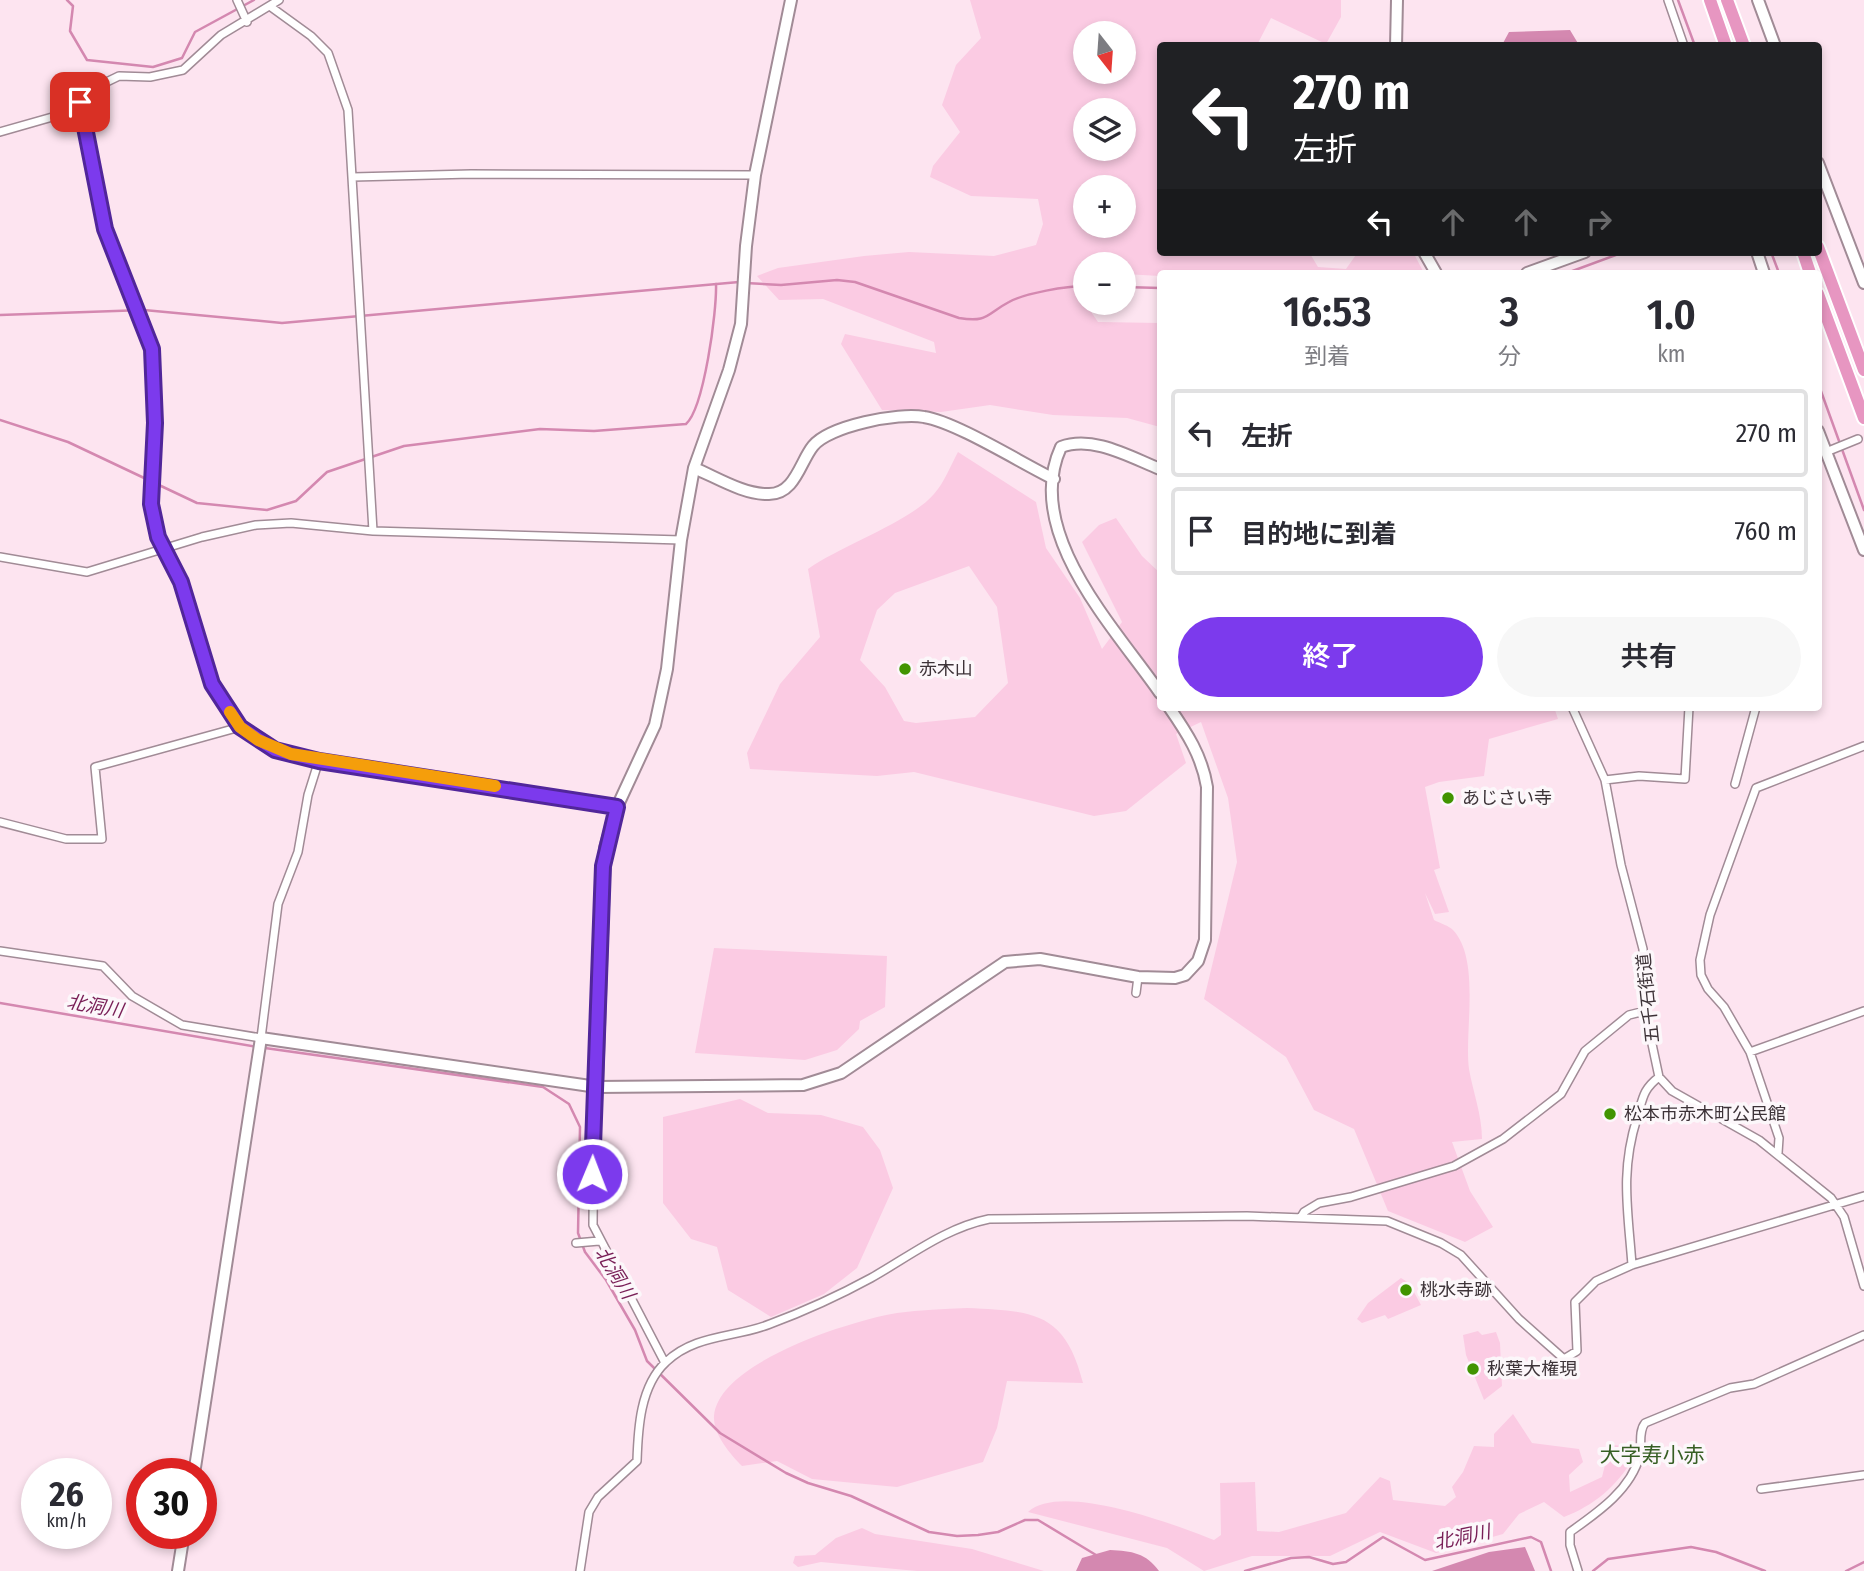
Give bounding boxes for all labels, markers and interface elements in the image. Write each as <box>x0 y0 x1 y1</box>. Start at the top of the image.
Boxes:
north arrow <box>1073 21 1136 84</box>
map controls <box>1073 21 1136 315</box>
text: 270 m <box>1293 63 1410 122</box>
icon: left <box>1178 70 1269 161</box>
pin <box>50 72 110 132</box>
icon: arrive <box>61 83 99 121</box>
button: layers <box>1073 98 1136 161</box>
text: 左折 <box>1293 130 1357 168</box>
button: + <box>1073 175 1136 238</box>
icon: left <box>1361 203 1399 241</box>
icon: ahead <box>1434 203 1472 241</box>
icon: ahead <box>1507 203 1545 241</box>
icon: right <box>1580 203 1618 241</box>
button: − <box>1073 252 1136 315</box>
text: 16:53 <box>1283 287 1372 337</box>
text: 3 <box>1499 287 1519 337</box>
text: 1.0 <box>1647 290 1696 340</box>
text: km <box>1657 340 1686 368</box>
text: 到着 <box>1304 342 1350 370</box>
text: 分 <box>1498 342 1521 370</box>
icon: left <box>1182 414 1220 452</box>
text: 270 m <box>1736 418 1797 449</box>
text: 左折 <box>1241 421 1293 452</box>
icon: arrive <box>1182 512 1220 550</box>
text: 760 m <box>1735 516 1797 547</box>
text: 目的地に到着 <box>1241 519 1397 550</box>
button: 終了 <box>1178 617 1483 697</box>
button: 共有 <box>1497 617 1801 697</box>
place label: 赤木山 <box>919 658 973 680</box>
marker: 赤木山 <box>897 661 913 677</box>
place label: あじさい寺 <box>1462 787 1552 809</box>
marker: あじさい寺 <box>1440 790 1456 806</box>
street label: 五千石街道 <box>1632 952 1664 1044</box>
water label: 北洞川 <box>65 990 127 1023</box>
place label: 松本市赤木町公民館 <box>1624 1103 1786 1125</box>
marker: 松本市赤木町公民館 <box>1602 1106 1618 1122</box>
position arrow <box>555 1137 629 1211</box>
water label: 北洞川 <box>590 1243 641 1305</box>
place label: 桃水寺跡 <box>1420 1279 1492 1301</box>
marker: 桃水寺跡 <box>1398 1282 1414 1298</box>
place label: 秋葉大権現 <box>1487 1358 1577 1380</box>
marker: 秋葉大権現 <box>1465 1361 1481 1377</box>
district label: 大字寿小赤 <box>1600 1442 1705 1468</box>
speed limit sign: 30 <box>126 1458 217 1549</box>
text: 26 <box>49 1473 84 1515</box>
text: km/h <box>46 1510 87 1532</box>
water label: 北洞川 <box>1432 1519 1494 1554</box>

